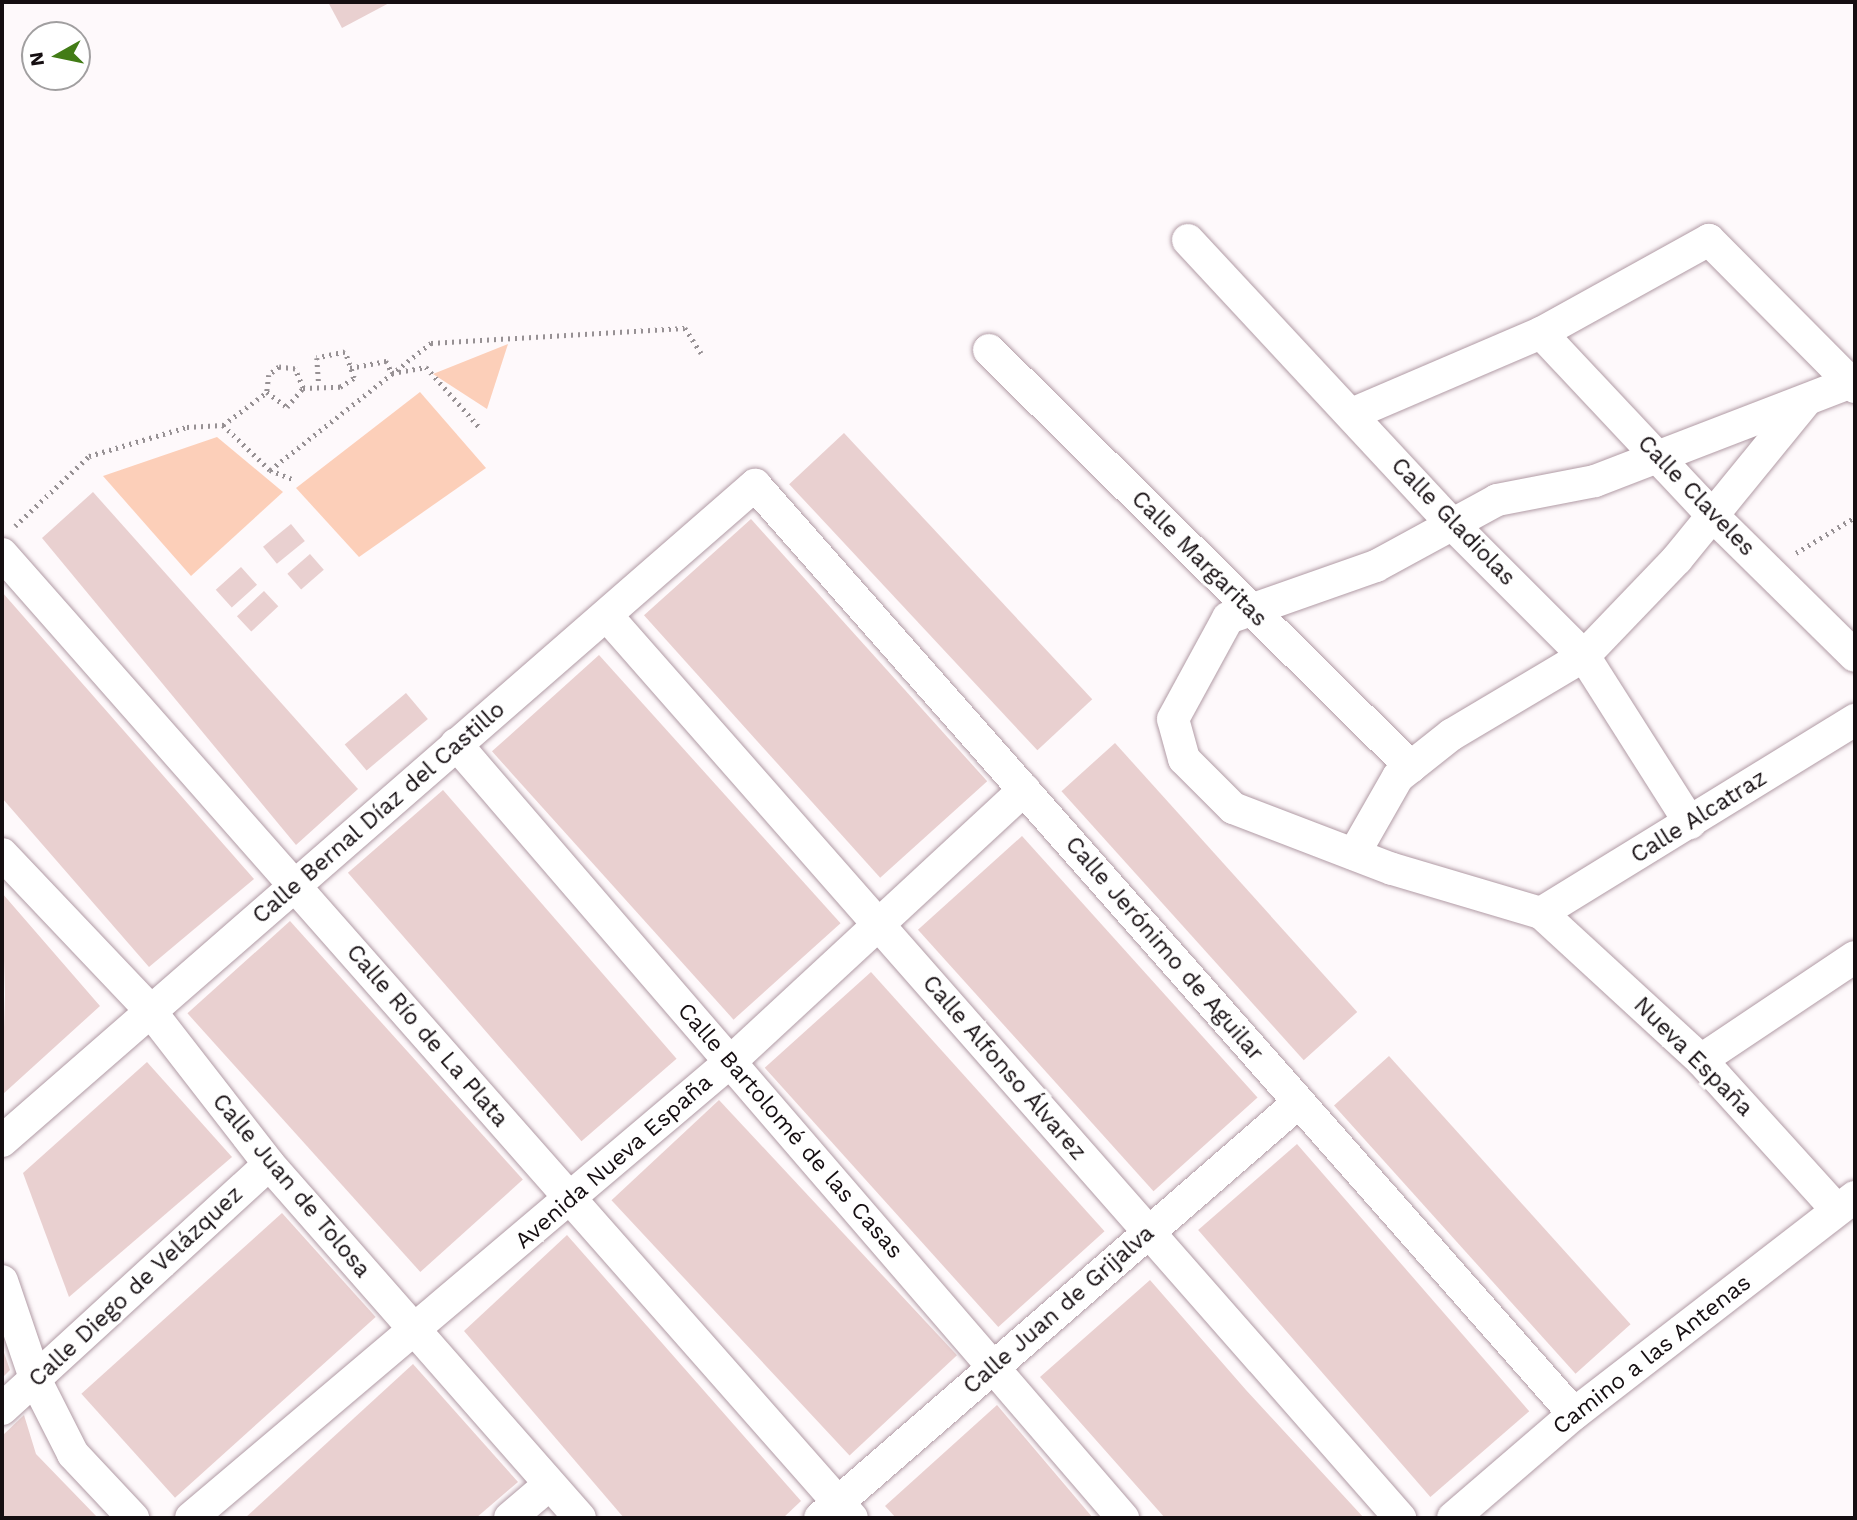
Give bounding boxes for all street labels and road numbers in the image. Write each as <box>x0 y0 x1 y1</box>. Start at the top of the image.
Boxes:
street label: Calle Claveles <box>1632 430 1760 562</box>
street label: Calle Gladiolas <box>1385 452 1521 592</box>
street label: Calle Margaritas <box>1125 485 1273 633</box>
street label: Calle Bernal Díaz del Castillo <box>247 695 511 931</box>
street label: Calle Alcatraz <box>1626 764 1772 870</box>
street label: Calle Jerónimo de Aguilar <box>1059 831 1269 1067</box>
street label: Calle Río de La Plata <box>340 939 514 1133</box>
street label: Calle Alfonso Álvarez <box>916 969 1092 1167</box>
street label: Nueva España <box>1627 991 1759 1123</box>
street label: Calle Bartolomé de las Casas <box>671 998 909 1264</box>
street label: Avenida Nueva España <box>509 1069 719 1255</box>
street label: Calle Juan de Tolosa <box>206 1088 376 1284</box>
street label: Calle Diego de Velázquez <box>23 1181 249 1393</box>
street label: Calle Juan de Grijalva <box>958 1219 1160 1401</box>
street label: Camino a las Antenas <box>1547 1269 1757 1441</box>

